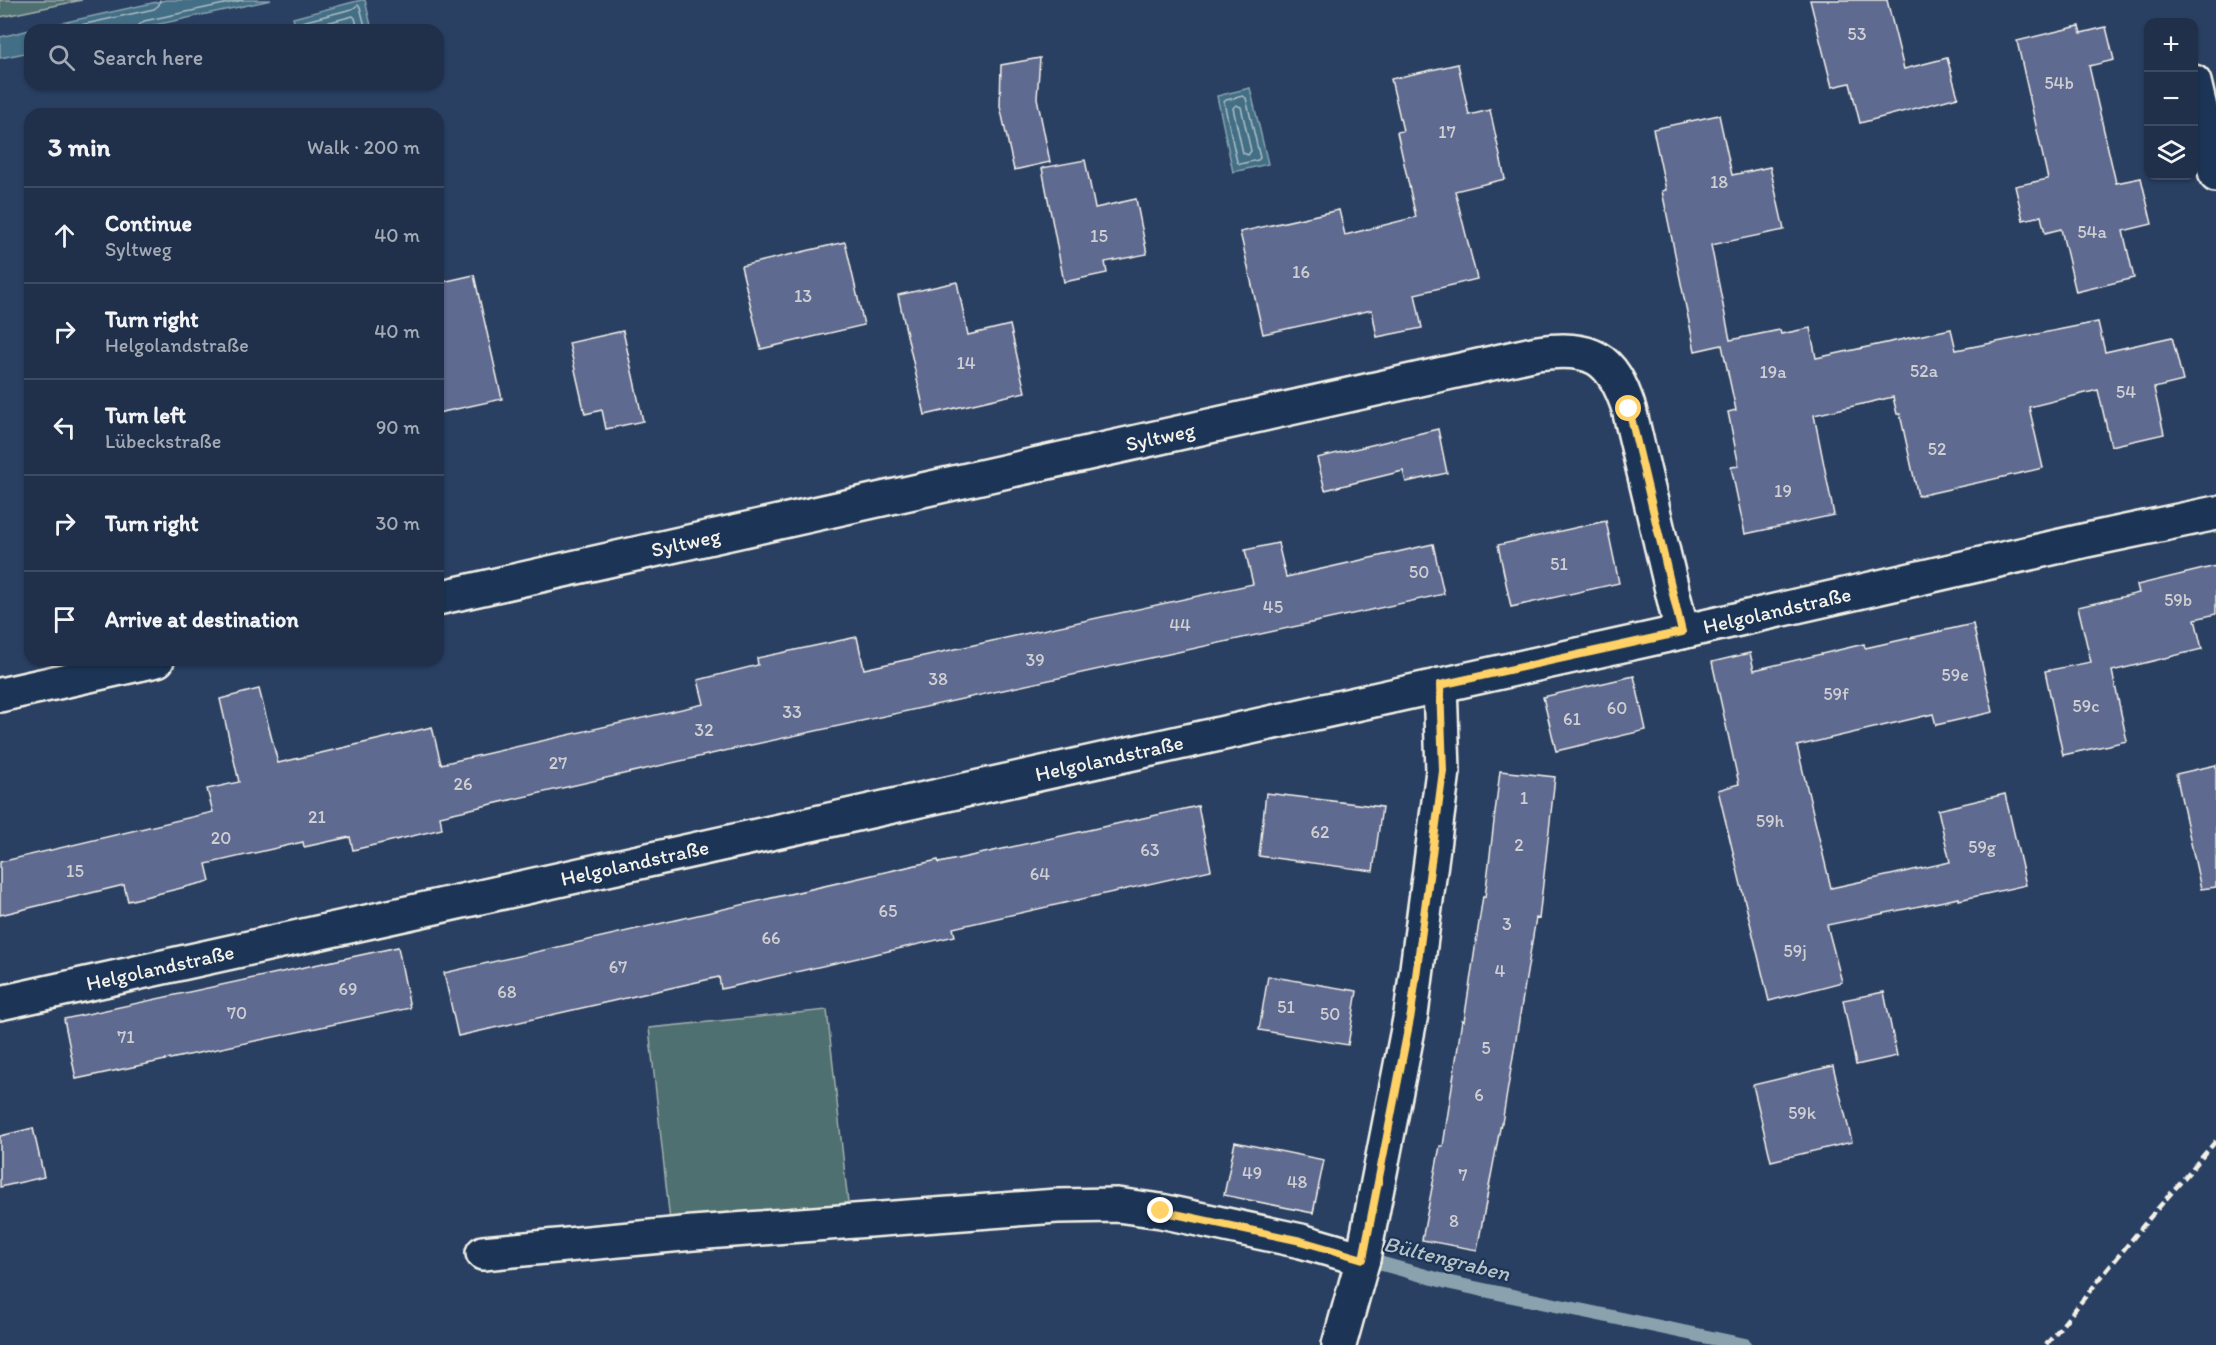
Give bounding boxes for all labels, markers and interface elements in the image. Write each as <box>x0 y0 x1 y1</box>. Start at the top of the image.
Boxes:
map controls <box>2144 18 2198 180</box>
button: + <box>2144 18 2198 72</box>
house number: 53 <box>1847 23 1867 45</box>
search box <box>24 24 444 90</box>
icon: search <box>45 41 78 74</box>
text: Search here <box>93 44 203 71</box>
house number: 54b <box>2044 72 2074 94</box>
button: − <box>2144 72 2198 126</box>
house number: 17 <box>1438 121 1456 143</box>
button: layers <box>2144 126 2198 180</box>
text: 3 min <box>48 131 110 163</box>
text: Walk · 200 m <box>307 135 420 159</box>
house number: 18 <box>1710 171 1728 193</box>
text: Continue <box>105 210 192 237</box>
icon: ahead <box>48 219 81 252</box>
house number: 54a <box>2077 221 2107 243</box>
text: 40 m <box>374 223 420 247</box>
house number: 15 <box>1090 225 1108 247</box>
text: Syltweg <box>105 237 172 261</box>
house number: 16 <box>1292 261 1310 283</box>
house number: 13 <box>794 285 812 307</box>
text: Turn right <box>105 306 199 333</box>
icon: right <box>48 315 81 348</box>
text: 40 m <box>374 319 420 343</box>
text: Helgolandstraße <box>105 333 249 357</box>
house number: 14 <box>956 352 976 374</box>
house number: 52a <box>1910 360 1939 382</box>
house number: 19a <box>1759 361 1787 383</box>
house number: 54 <box>2116 381 2136 403</box>
route start <box>1615 395 1641 421</box>
text: Turn left <box>105 402 186 429</box>
icon: left <box>48 411 81 444</box>
text: 90 m <box>376 415 420 439</box>
street label: Syltweg <box>1123 417 1198 456</box>
text: Lübeckstraße <box>105 429 221 453</box>
house number: 52 <box>1928 438 1947 460</box>
house number: 19 <box>1774 480 1792 502</box>
icon: right <box>48 507 81 540</box>
text: Turn right <box>105 510 199 537</box>
text: 30 m <box>375 511 420 535</box>
street label: Syltweg <box>649 522 723 562</box>
house number: 51 <box>1550 553 1568 575</box>
house number: 50 <box>1409 561 1429 583</box>
street label: Helgolandstraße <box>1701 581 1853 639</box>
house number: 59b <box>2164 589 2192 611</box>
house number: 45 <box>1263 596 1283 618</box>
icon: arrive <box>48 603 81 636</box>
text: Arrive at destination <box>105 606 299 633</box>
house number: 44 <box>1169 614 1191 636</box>
house number: 39 <box>1025 649 1045 671</box>
house number: 59e <box>1941 664 1969 686</box>
house number: 38 <box>928 668 948 690</box>
house number: 59f <box>1823 683 1849 705</box>
house number: 59c <box>2072 695 2100 717</box>
house number: 60 <box>1607 697 1627 719</box>
house number: 33 <box>782 701 802 723</box>
house number: 61 <box>1563 708 1581 730</box>
house number: 32 <box>694 719 714 741</box>
street label: Helgolandstraße <box>1033 729 1186 786</box>
house number: 27 <box>549 752 567 774</box>
house number: 26 <box>454 773 473 795</box>
house number: 1 <box>1520 787 1528 809</box>
house number: 21 <box>308 806 326 828</box>
house number: 59h <box>1756 810 1785 832</box>
house number: 62 <box>1311 821 1330 843</box>
house number: 20 <box>211 827 231 849</box>
street label: Helgolandstraße <box>558 834 711 891</box>
house number: 2 <box>1514 834 1524 856</box>
house number: 59g <box>1968 836 1997 858</box>
house number: 63 <box>1140 839 1160 861</box>
house number: 15 <box>66 860 84 882</box>
house number: 64 <box>1030 863 1050 885</box>
house number: 65 <box>879 900 897 922</box>
house number: 3 <box>1502 913 1512 935</box>
house number: 66 <box>761 927 781 949</box>
street label: Helgolandstraße <box>84 939 236 996</box>
house number: 59j <box>1783 940 1807 962</box>
house number: 67 <box>609 956 627 978</box>
house number: 4 <box>1495 960 1506 982</box>
house number: 69 <box>339 978 357 1000</box>
house number: 68 <box>497 981 517 1003</box>
house number: 51 <box>1277 996 1295 1018</box>
house number: 70 <box>227 1002 247 1024</box>
house number: 50 <box>1320 1003 1340 1025</box>
house number: 71 <box>117 1026 135 1048</box>
house number: 5 <box>1481 1037 1491 1059</box>
house number: 6 <box>1474 1084 1484 1106</box>
house number: 59k <box>1788 1102 1817 1124</box>
house number: 49 <box>1242 1162 1262 1184</box>
house number: 7 <box>1459 1164 1468 1186</box>
house number: 48 <box>1287 1171 1307 1193</box>
route end <box>1147 1197 1173 1223</box>
house number: 8 <box>1449 1210 1459 1232</box>
water label: Bültengraben <box>1381 1230 1513 1287</box>

